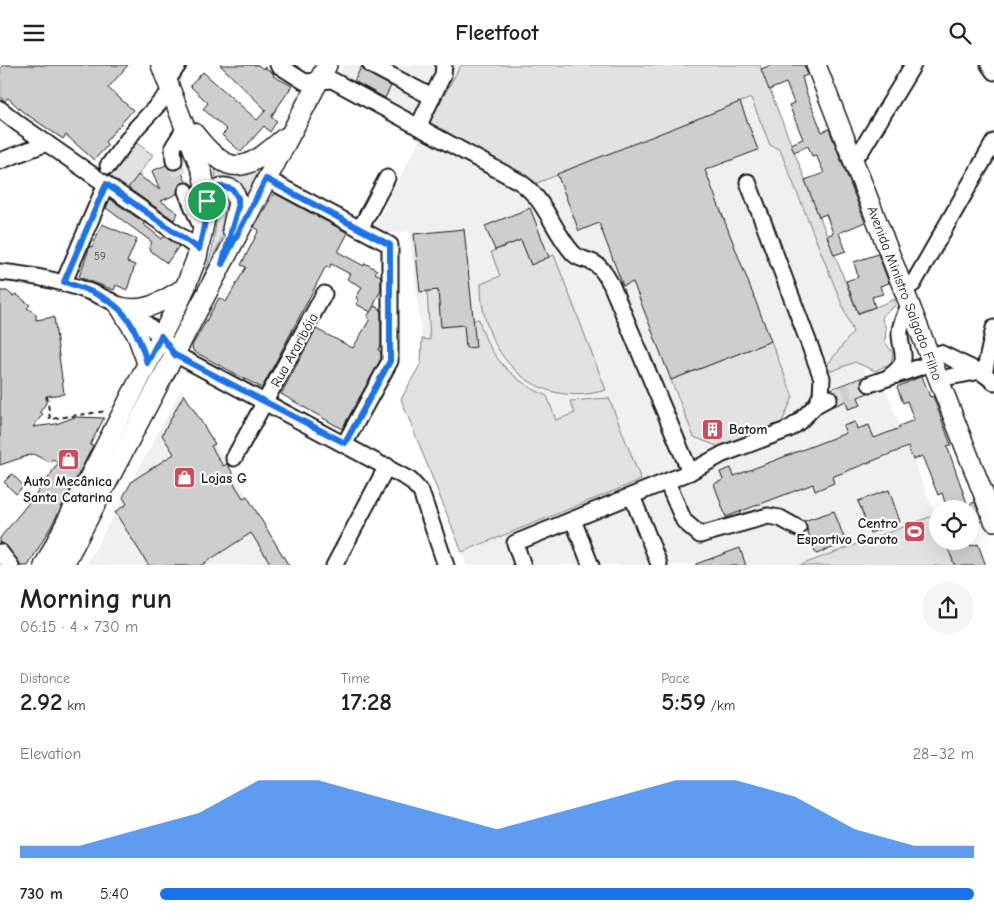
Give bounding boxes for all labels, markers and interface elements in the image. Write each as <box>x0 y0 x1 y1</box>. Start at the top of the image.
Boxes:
icon: menu <box>20 19 48 47</box>
icon: search <box>946 19 974 47</box>
text: Fleetfoot <box>455 20 539 46</box>
pin <box>186 180 228 222</box>
icon: arrive <box>193 187 221 215</box>
street label: Avenida Ministro Salgado Filho <box>863 204 946 383</box>
house number: 59 <box>94 250 106 263</box>
street label: Rua Araribóia <box>267 310 322 390</box>
building icon: Batom <box>701 417 725 441</box>
place label: Batom <box>729 421 767 438</box>
shop icon: Auto Mecânica Santa Catarina <box>56 447 80 471</box>
shop icon: Lojas G <box>173 466 197 490</box>
place label: Lojas G <box>201 470 247 487</box>
place label: Auto Mecânica Santa Catarina <box>23 473 113 506</box>
map controls <box>929 500 979 550</box>
button: locate <box>929 500 979 550</box>
place label: Centro Esportivo Garoto <box>797 515 898 548</box>
sports icon: Centro Esportivo Garoto <box>902 519 926 543</box>
button: share <box>922 582 974 634</box>
text: Morning run <box>20 583 172 615</box>
text: 06:15 · 4 × 730 m <box>20 618 138 636</box>
text: Distance <box>20 670 70 687</box>
text: Time <box>341 670 370 687</box>
text: Pace <box>661 670 690 687</box>
text: 2.92 <box>20 687 63 716</box>
text: 17:28 <box>341 687 392 716</box>
text: 5:59 <box>661 687 706 716</box>
text: km <box>63 697 86 714</box>
text: /km <box>706 697 735 714</box>
text: Elevation <box>20 745 81 763</box>
text: 28–32 m <box>913 745 974 763</box>
text: 730 m <box>20 885 63 903</box>
text: 5:40 <box>100 885 129 903</box>

